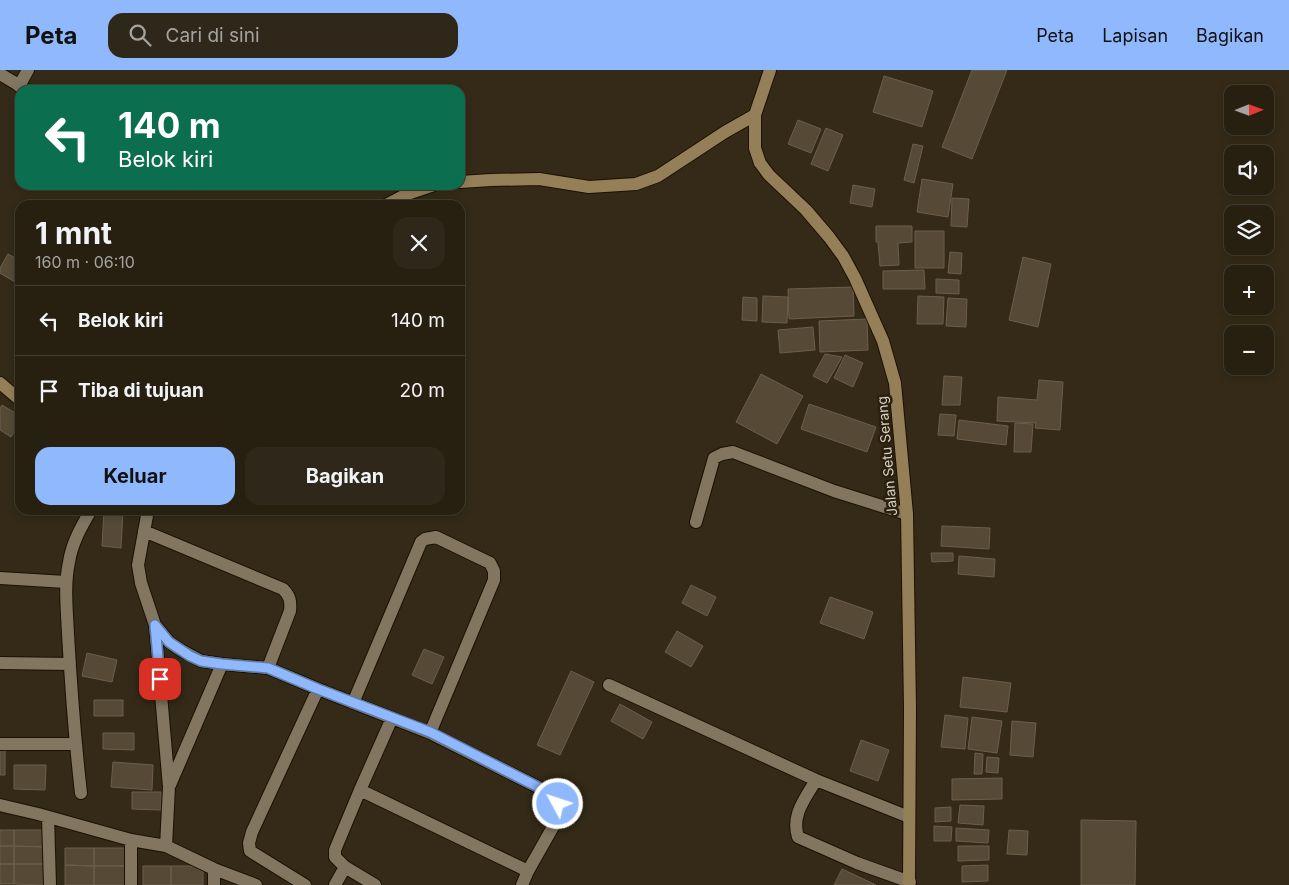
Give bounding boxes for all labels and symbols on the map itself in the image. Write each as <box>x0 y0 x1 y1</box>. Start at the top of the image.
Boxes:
north arrow <box>1224 85 1274 135</box>
street label: Jalan Setu Serang <box>873 395 900 517</box>
pin <box>139 658 181 700</box>
position arrow <box>531 777 583 829</box>

